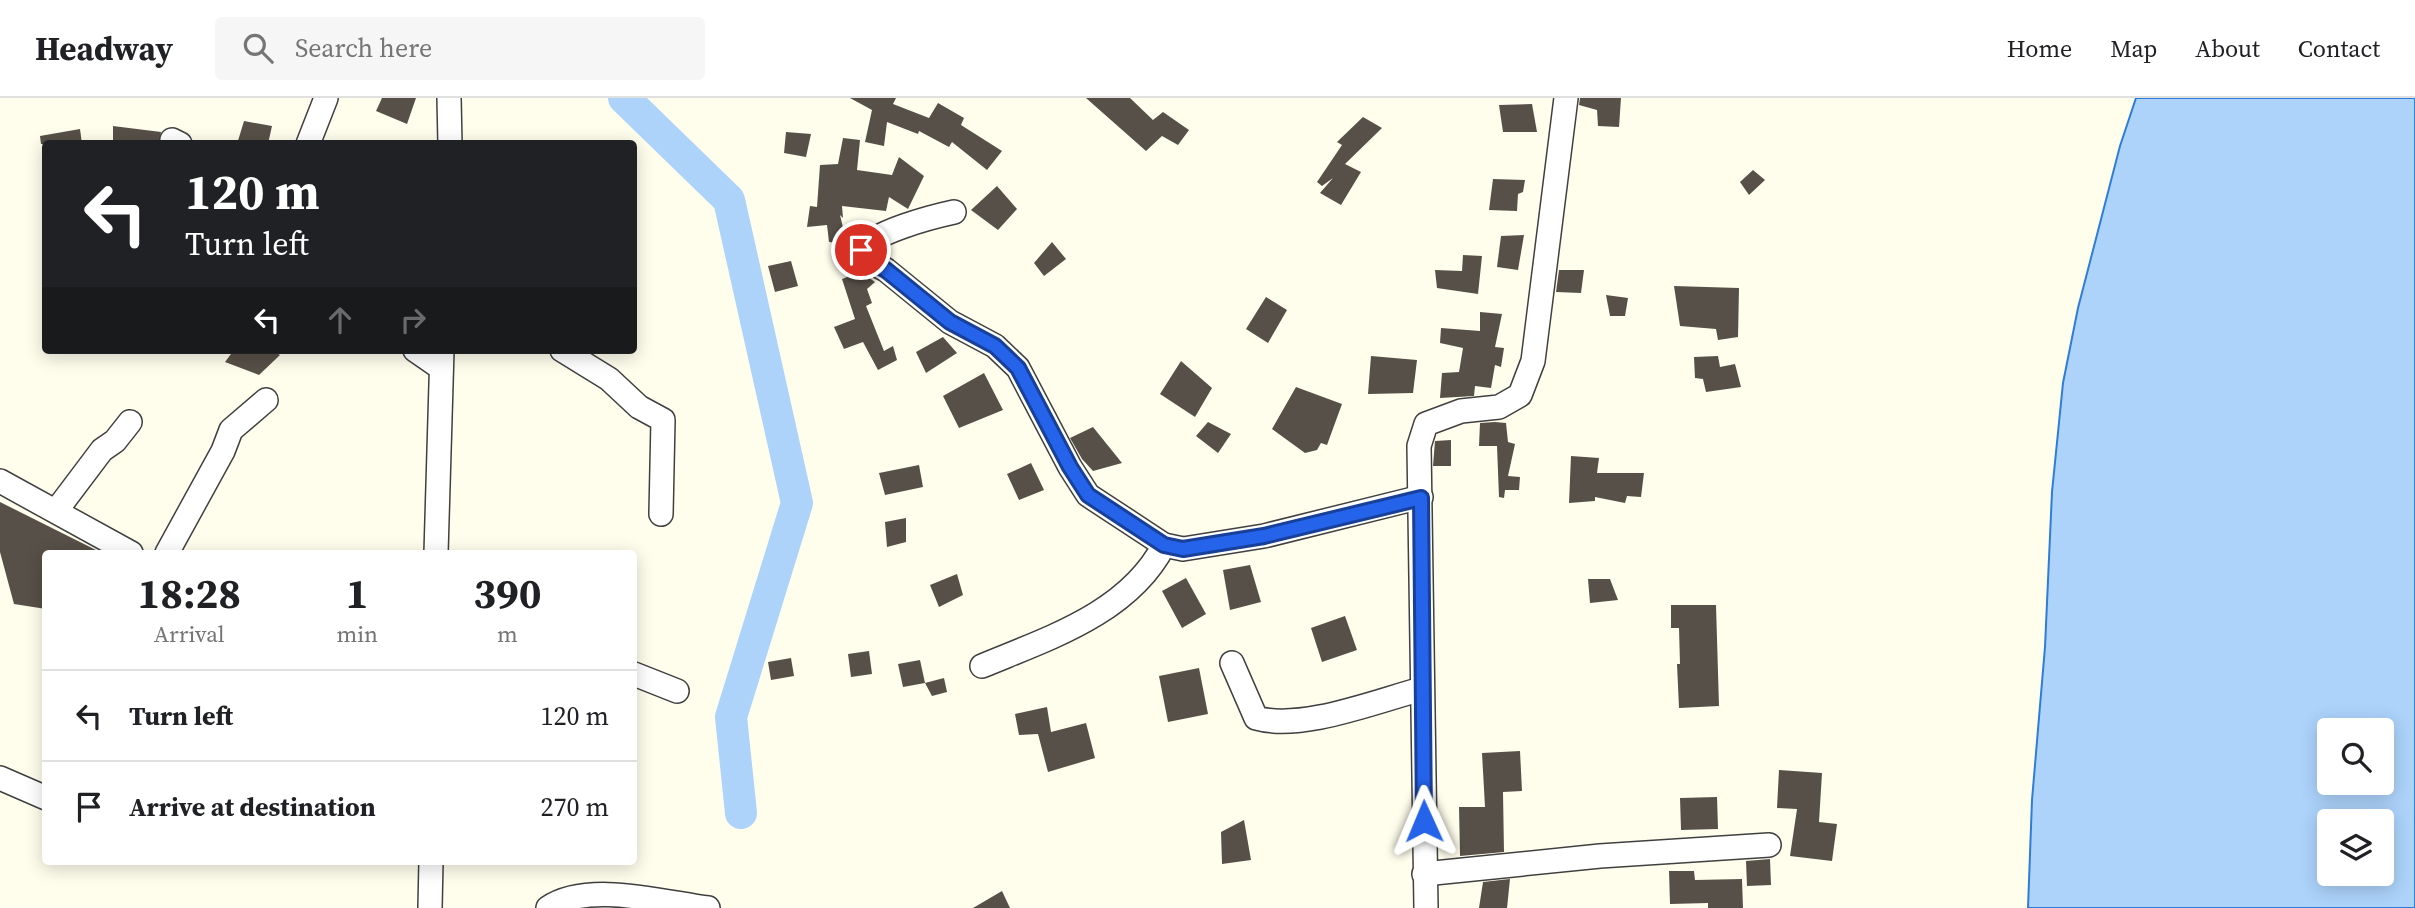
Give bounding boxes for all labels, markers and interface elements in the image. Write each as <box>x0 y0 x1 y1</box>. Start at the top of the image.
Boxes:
search box <box>215 17 705 80</box>
text: Headway <box>35 26 173 71</box>
icon: search <box>239 29 277 67</box>
text: Search here <box>295 30 432 66</box>
text: Home <box>2007 32 2072 65</box>
text: Map <box>2110 32 2157 65</box>
text: About <box>2195 32 2260 65</box>
text: Contact <box>2298 32 2380 65</box>
text: 120 m <box>185 158 320 225</box>
icon: left <box>70 168 161 259</box>
pin <box>831 220 891 280</box>
text: Turn left <box>185 222 309 266</box>
icon: arrive <box>842 231 880 269</box>
icon: left <box>248 301 286 339</box>
icon: ahead <box>321 301 359 339</box>
icon: right <box>394 301 432 339</box>
text: 18:28 <box>137 564 241 622</box>
text: 1 <box>346 564 369 622</box>
text: 390 <box>473 564 542 622</box>
text: Arrival <box>154 618 225 650</box>
text: min <box>336 618 378 650</box>
text: m <box>497 618 518 650</box>
icon: left <box>70 697 108 735</box>
text: Turn left <box>129 698 233 734</box>
text: 120 m <box>541 698 609 734</box>
map controls <box>2317 718 2394 886</box>
button: search <box>2317 718 2394 795</box>
position arrow <box>1387 784 1461 858</box>
icon: arrive <box>70 788 108 826</box>
text: Arrive at destination <box>129 789 376 825</box>
text: 270 m <box>541 789 609 825</box>
button: layers <box>2317 809 2394 886</box>

